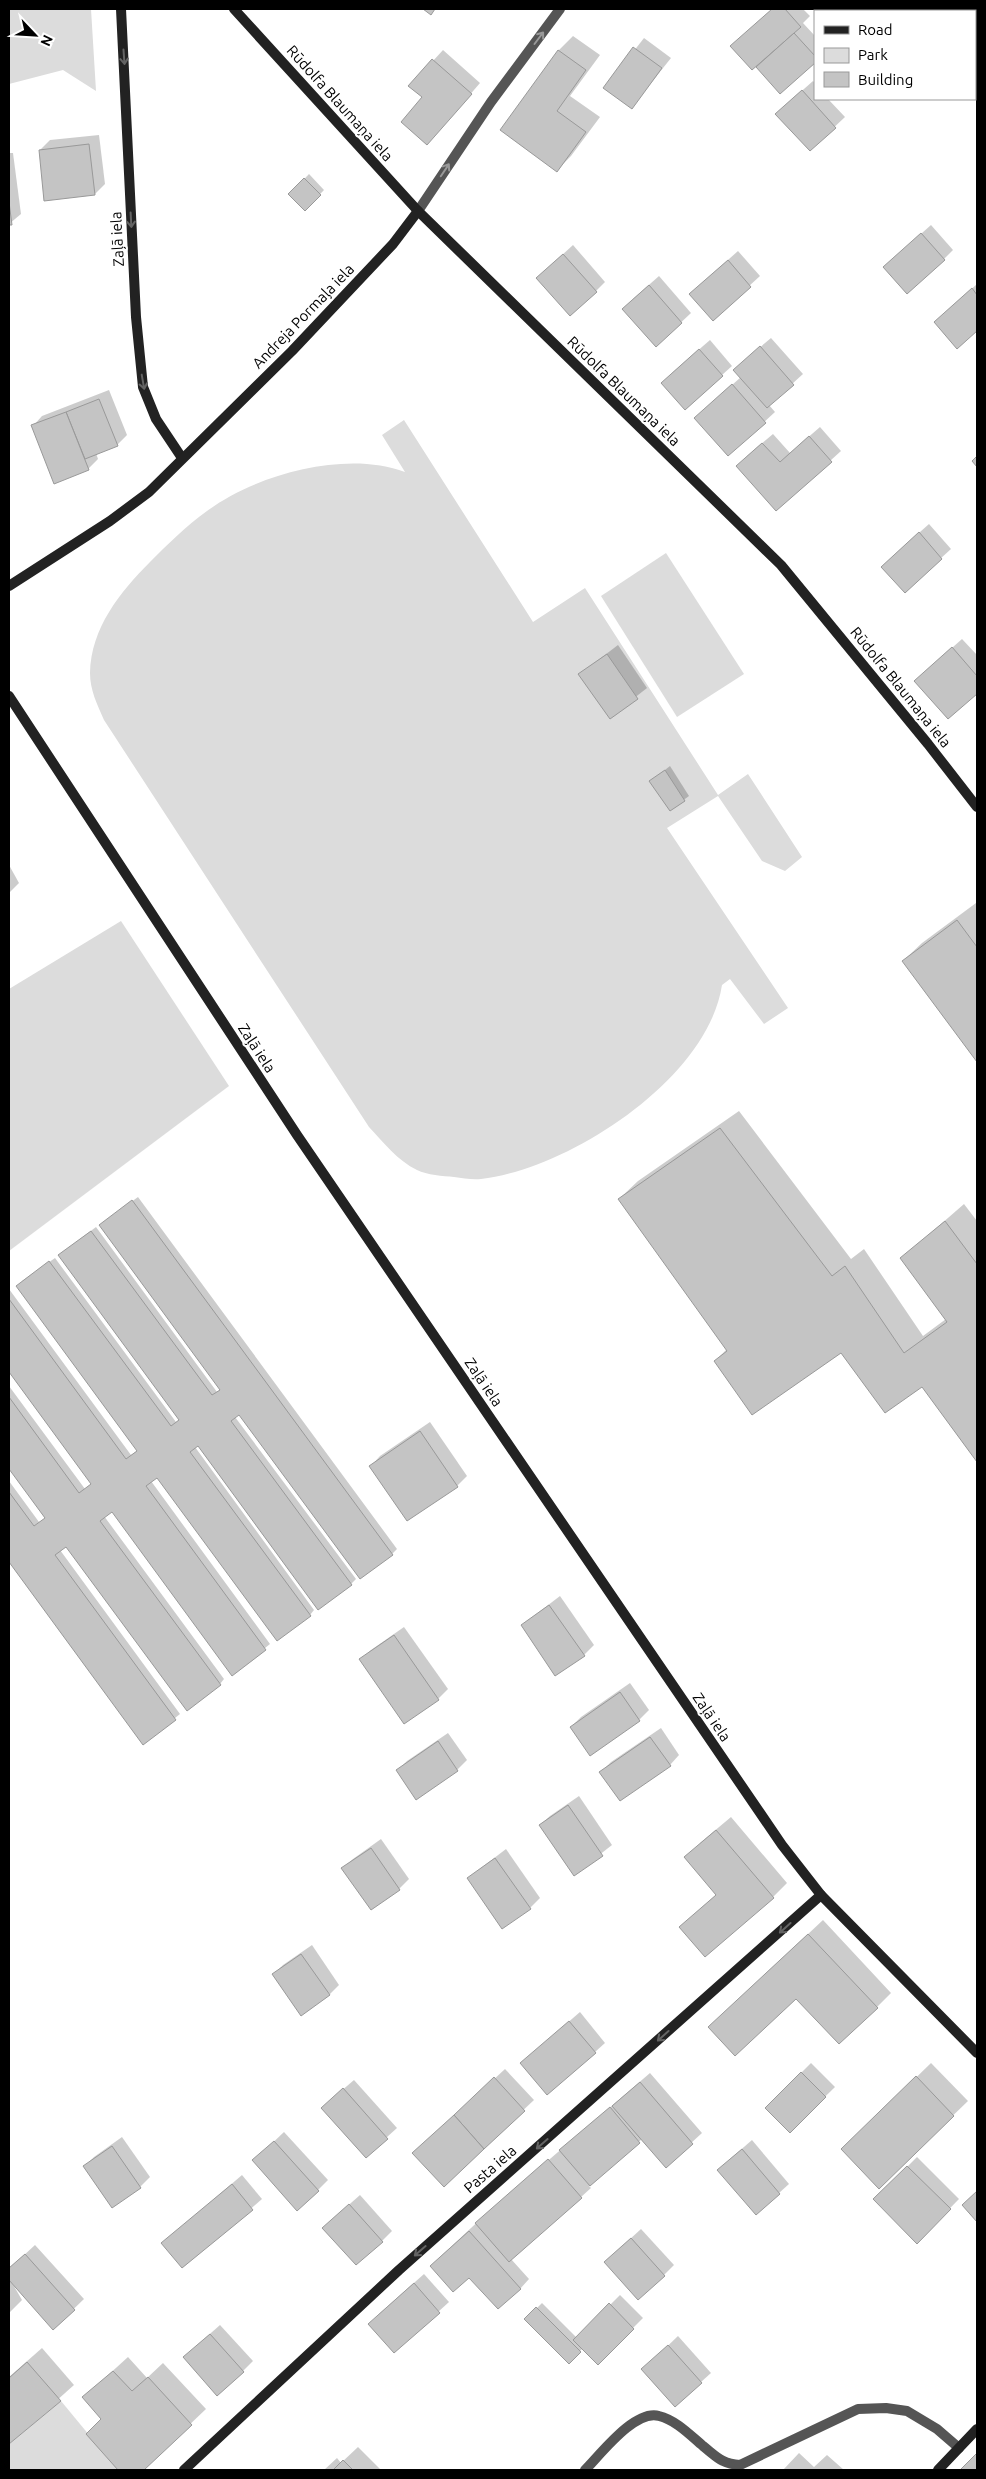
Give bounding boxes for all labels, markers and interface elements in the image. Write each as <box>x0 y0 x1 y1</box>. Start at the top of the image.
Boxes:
north arrow <box>10 10 60 60</box>
legend <box>814 10 976 100</box>
text: Road <box>858 21 893 38</box>
one-way arrow <box>534 31 544 45</box>
text: N <box>37 32 56 49</box>
street label: Rūdolfa Blaumaņa iela <box>284 42 396 164</box>
text: Park <box>858 46 888 63</box>
one-way arrow <box>120 49 129 65</box>
text: Building <box>858 71 913 88</box>
one-way arrow <box>440 164 450 178</box>
street label: Zaļā iela <box>107 211 127 267</box>
one-way arrow <box>126 211 135 227</box>
street label: Andreja Pormaļa iela <box>249 260 357 372</box>
street label: Rūdolfa Blaumaņa iela <box>564 333 684 449</box>
one-way arrow <box>139 373 149 389</box>
street label: Rūdolfa Blaumaņa iela <box>847 623 955 751</box>
street label: Zaļā iela <box>235 1020 279 1076</box>
street label: Zaļā iela <box>462 1354 506 1410</box>
street label: Zaļā iela <box>690 1689 734 1745</box>
one-way arrow <box>778 1922 791 1934</box>
one-way arrow <box>657 2030 670 2042</box>
one-way arrow <box>535 2138 548 2150</box>
street label: Pasta iela <box>460 2142 520 2196</box>
one-way arrow <box>413 2245 426 2257</box>

